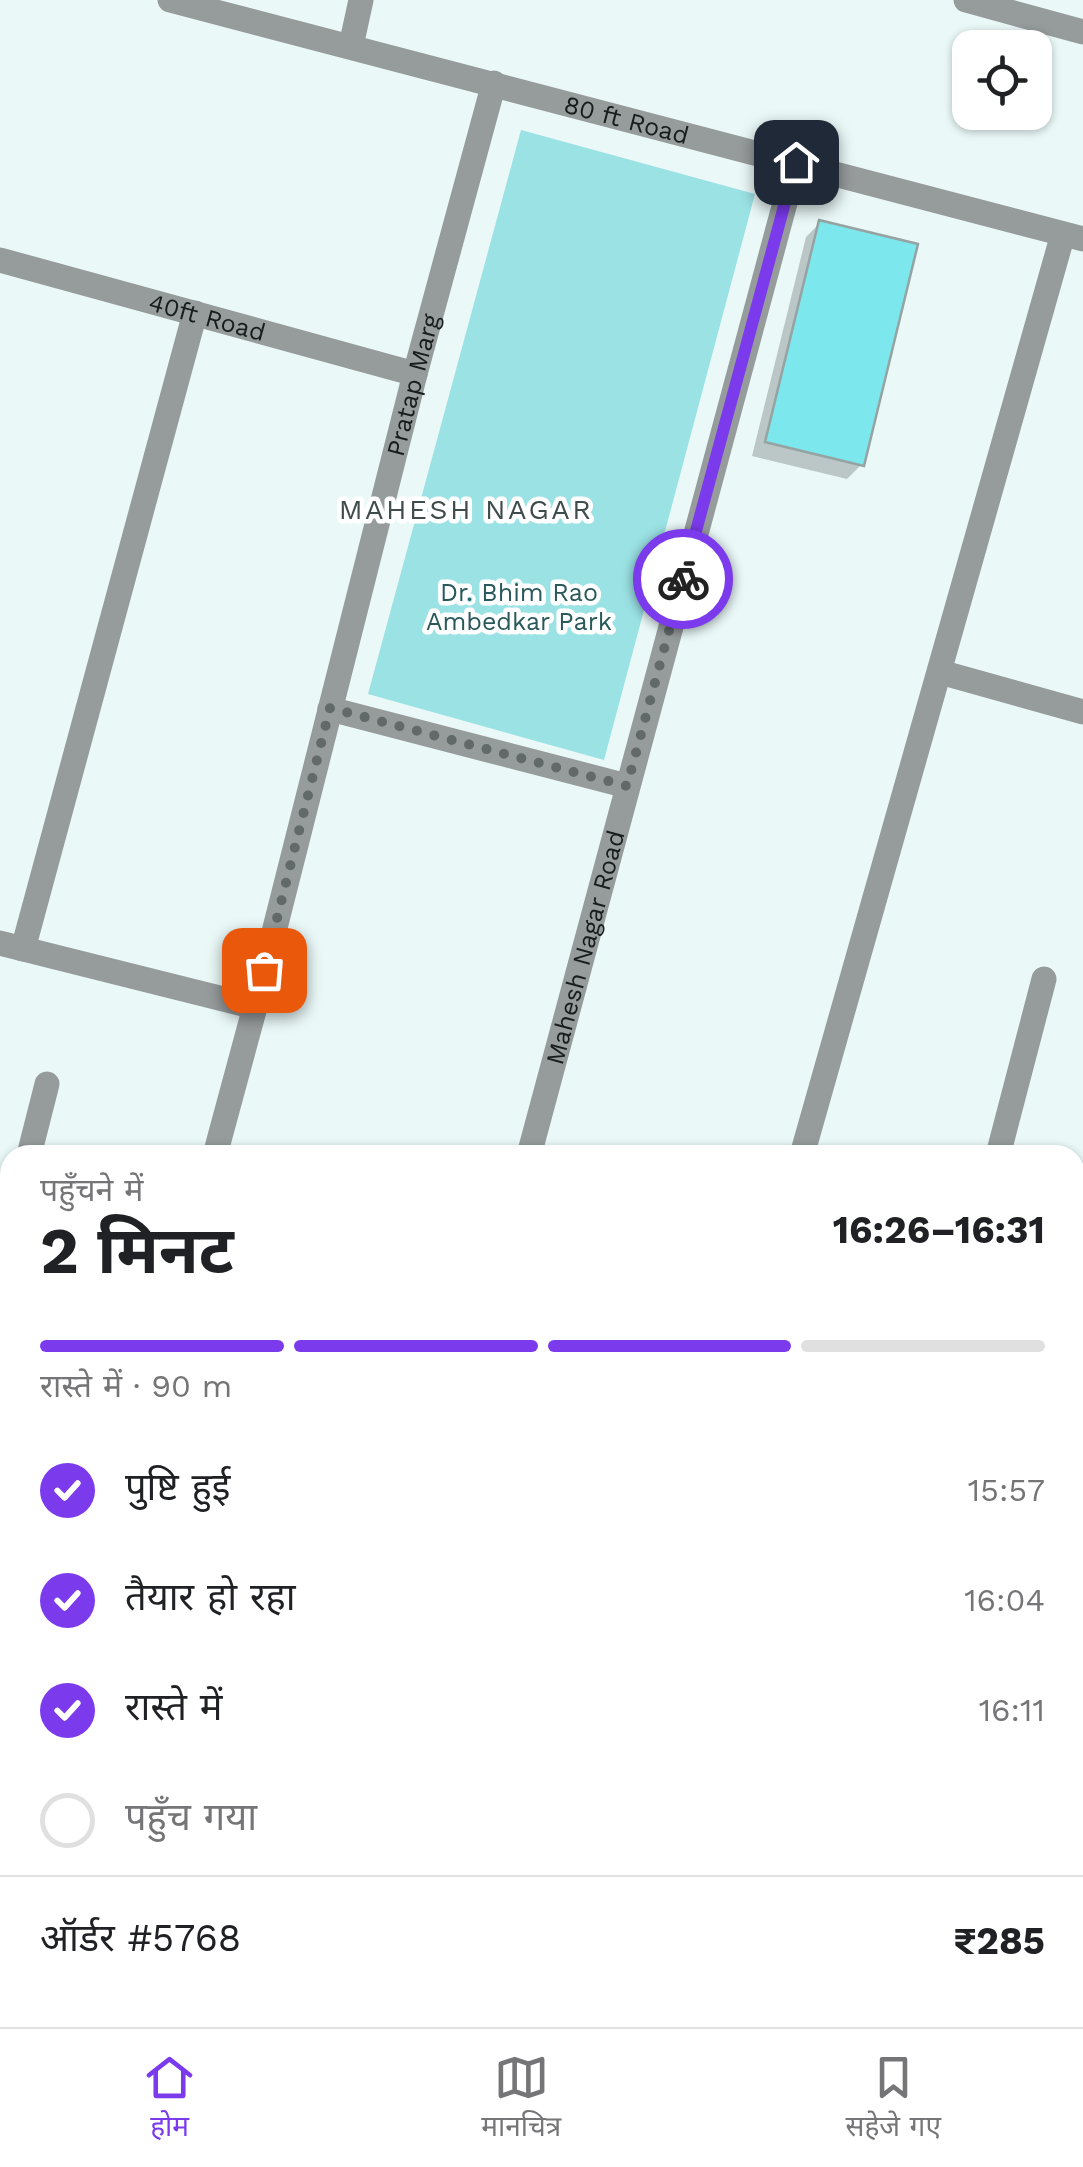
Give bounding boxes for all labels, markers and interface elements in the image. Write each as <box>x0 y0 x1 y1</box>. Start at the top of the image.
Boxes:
map controls <box>952 30 1052 130</box>
button: locate <box>952 30 1052 130</box>
street label: 80 ft Road <box>561 90 692 150</box>
pin <box>754 120 839 205</box>
icon: home <box>769 135 824 190</box>
street label: 40ft Road <box>146 288 269 347</box>
street label: Pratap Marg <box>381 310 446 459</box>
district label: MAHESH NAGAR <box>339 493 593 526</box>
courier <box>633 529 733 629</box>
icon: bike <box>656 552 711 607</box>
park label: Dr. Bhim Rao Ambedkar Park <box>426 578 612 636</box>
street label: Mahesh Nagar Road <box>540 827 631 1068</box>
pin <box>222 928 307 1013</box>
icon: bag <box>237 943 292 998</box>
text: पहुँचने में <box>40 1171 143 1209</box>
text: 16:26–16:31 <box>833 1208 1045 1252</box>
text: 2 मिनट <box>40 1213 234 1289</box>
text: रास्ते में · 90 m <box>40 1367 232 1405</box>
icon: check <box>40 1463 95 1518</box>
text: पुष्टि हुई <box>125 1465 230 1509</box>
text: 15:57 <box>968 1471 1045 1509</box>
icon: check <box>40 1573 95 1628</box>
text: तैयार हो रहा <box>125 1575 296 1619</box>
text: 16:04 <box>964 1581 1045 1619</box>
icon: check <box>40 1683 95 1738</box>
text: रास्ते में <box>125 1685 223 1729</box>
text: 16:11 <box>979 1691 1045 1729</box>
text: पहुँच गया <box>125 1795 257 1839</box>
text: ऑर्डर #5768 <box>40 1916 241 1960</box>
text: ₹285 <box>954 1919 1045 1963</box>
tab: होम <box>142 2050 197 2147</box>
tab: मानचित्र <box>481 2050 561 2147</box>
tab: सहेजे गए <box>846 2050 941 2147</box>

